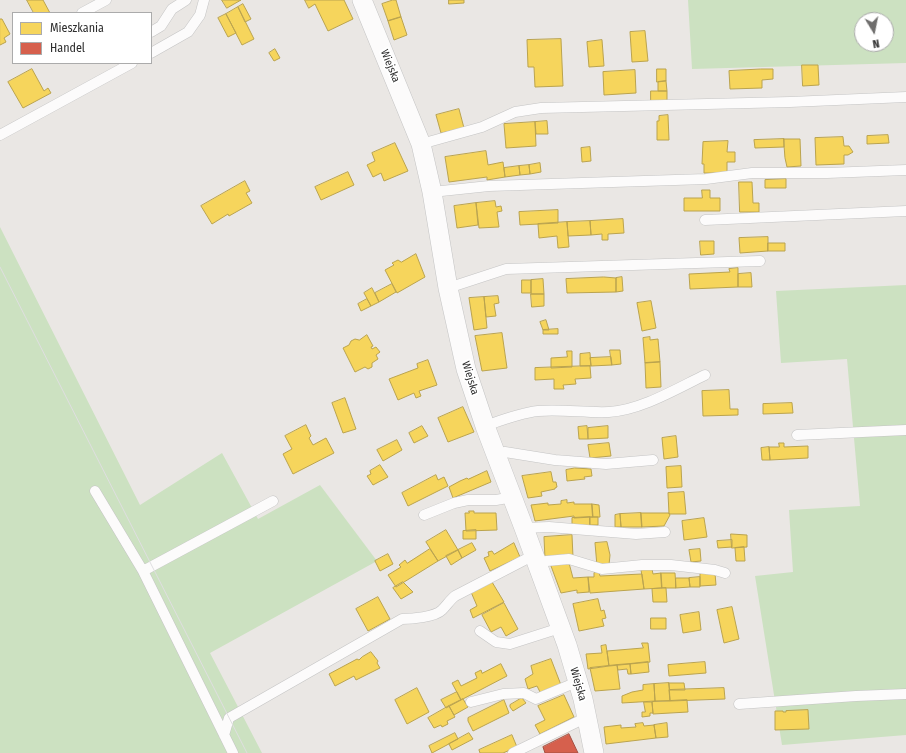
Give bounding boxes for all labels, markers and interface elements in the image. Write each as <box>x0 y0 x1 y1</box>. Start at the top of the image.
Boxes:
legend <box>12 12 152 64</box>
north arrow <box>854 12 894 52</box>
text: Mieszkania <box>50 21 104 35</box>
text: N <box>872 36 880 50</box>
text: Handel <box>50 41 85 55</box>
street label: Wiejska <box>377 48 403 84</box>
street label: Wiejska <box>459 360 481 396</box>
street label: Wiejska <box>567 666 589 702</box>

